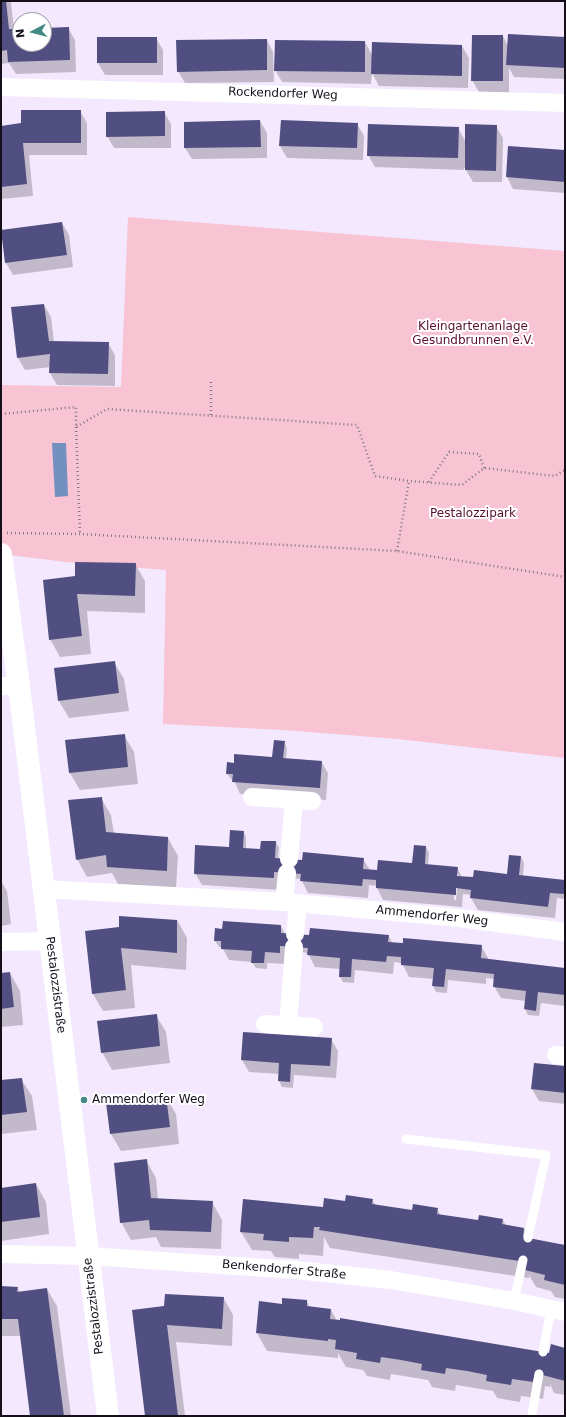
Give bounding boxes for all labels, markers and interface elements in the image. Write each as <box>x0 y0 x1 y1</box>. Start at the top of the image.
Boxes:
north arrow <box>12 12 52 52</box>
text: N <box>14 28 28 39</box>
street label: Rockendorfer Weg <box>228 85 338 103</box>
park label: Kleingartenanlage Gesundbrunnen e.V. <box>412 320 534 348</box>
park label: Pestalozzipark <box>430 507 516 521</box>
street label: Ammendorfer Weg <box>375 903 489 929</box>
street label: Pestalozzistraße <box>42 936 68 1034</box>
place label: Ammendorfer Weg <box>92 1093 205 1107</box>
marker: Ammendorfer Weg <box>79 1095 89 1105</box>
street label: Pestalozzistraße <box>81 1257 107 1355</box>
street label: Benkendorfer Straße <box>221 1257 347 1283</box>

